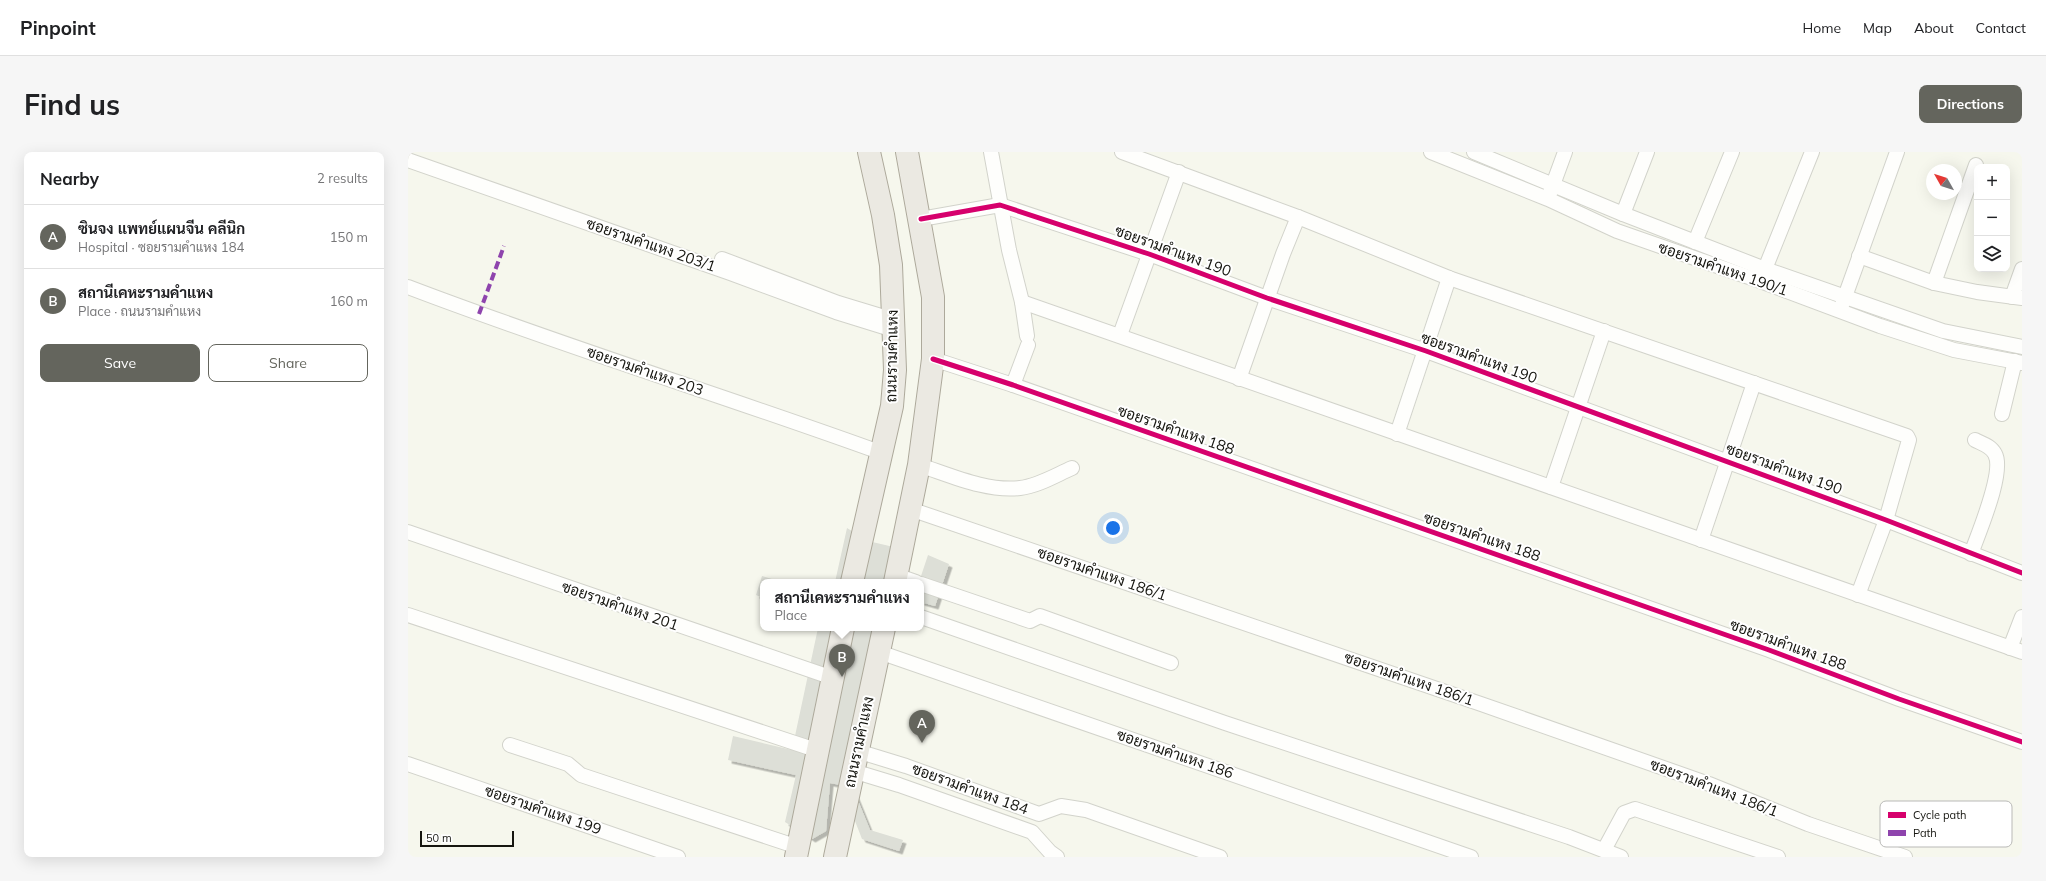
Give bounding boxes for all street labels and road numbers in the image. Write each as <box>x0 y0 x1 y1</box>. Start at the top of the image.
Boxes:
street label: ซอยรามคำแหง 203/1 <box>584 213 719 276</box>
street label: ซอยรามคำแหง 190 <box>1112 221 1234 280</box>
street label: ซอยรามคำแหง 190/1 <box>1656 237 1791 300</box>
street label: ถนนรามคำแหง <box>881 309 902 403</box>
street label: ซอยรามคำแหง 190 <box>1418 328 1540 387</box>
street label: ซอยรามคำแหง 203 <box>584 342 706 399</box>
street label: ซอยรามคำแหง 188 <box>1115 401 1237 458</box>
street label: ซอยรามคำแหง 190 <box>1723 439 1845 498</box>
street label: ซอยรามคำแหง 188 <box>1421 508 1543 565</box>
street label: ซอยรามคำแหง 186/1 <box>1035 542 1170 605</box>
street label: ซอยรามคำแหง 201 <box>559 577 681 634</box>
street label: ซอยรามคำแหง 188 <box>1727 615 1849 674</box>
street label: ซอยรามคำแหง 186/1 <box>1342 647 1477 710</box>
street label: ถนนรามคำแหง <box>840 694 877 789</box>
street label: ซอยรามคำแหง 186 <box>1114 725 1236 782</box>
street label: ซอยรามคำแหง 186/1 <box>1647 754 1781 821</box>
street label: ซอยรามคำแหง 184 <box>909 759 1031 818</box>
street label: ซอยรามคำแหง 199 <box>482 781 604 838</box>

